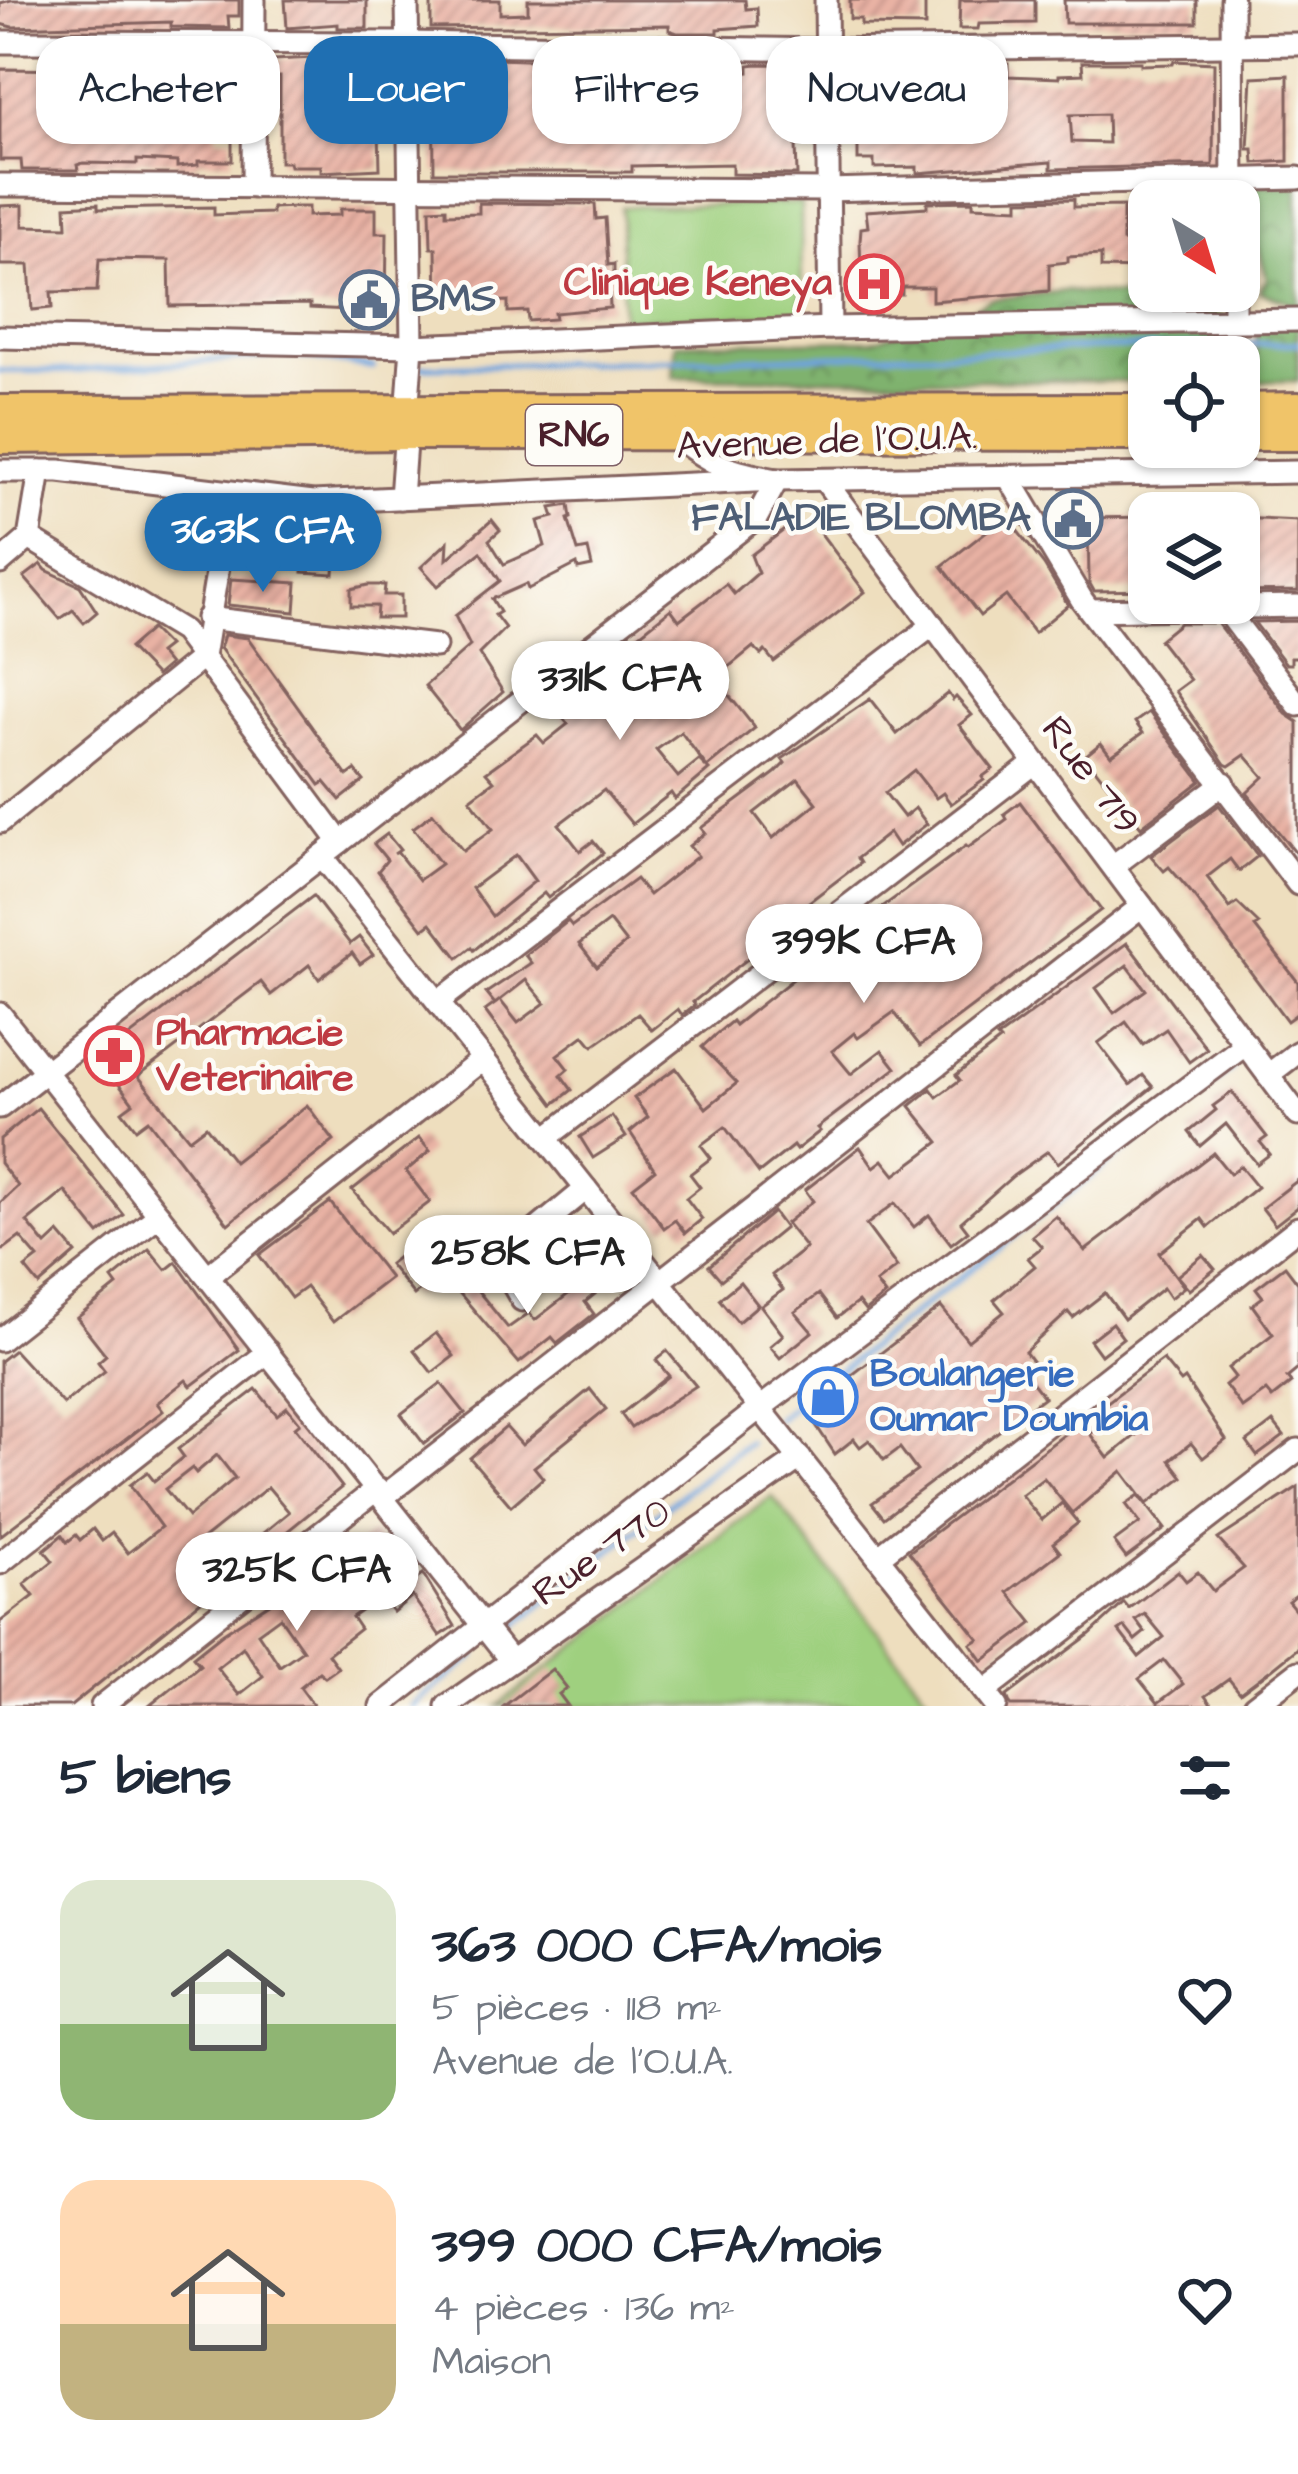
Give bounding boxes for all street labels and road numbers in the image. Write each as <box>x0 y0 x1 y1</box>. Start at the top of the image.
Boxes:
road number: RN6 <box>526 405 622 465</box>
street label: Avenue de l'O.U.A. <box>676 410 978 474</box>
street label: Rue 719 <box>1028 706 1152 846</box>
street label: Rue 770 <box>522 1486 682 1620</box>

